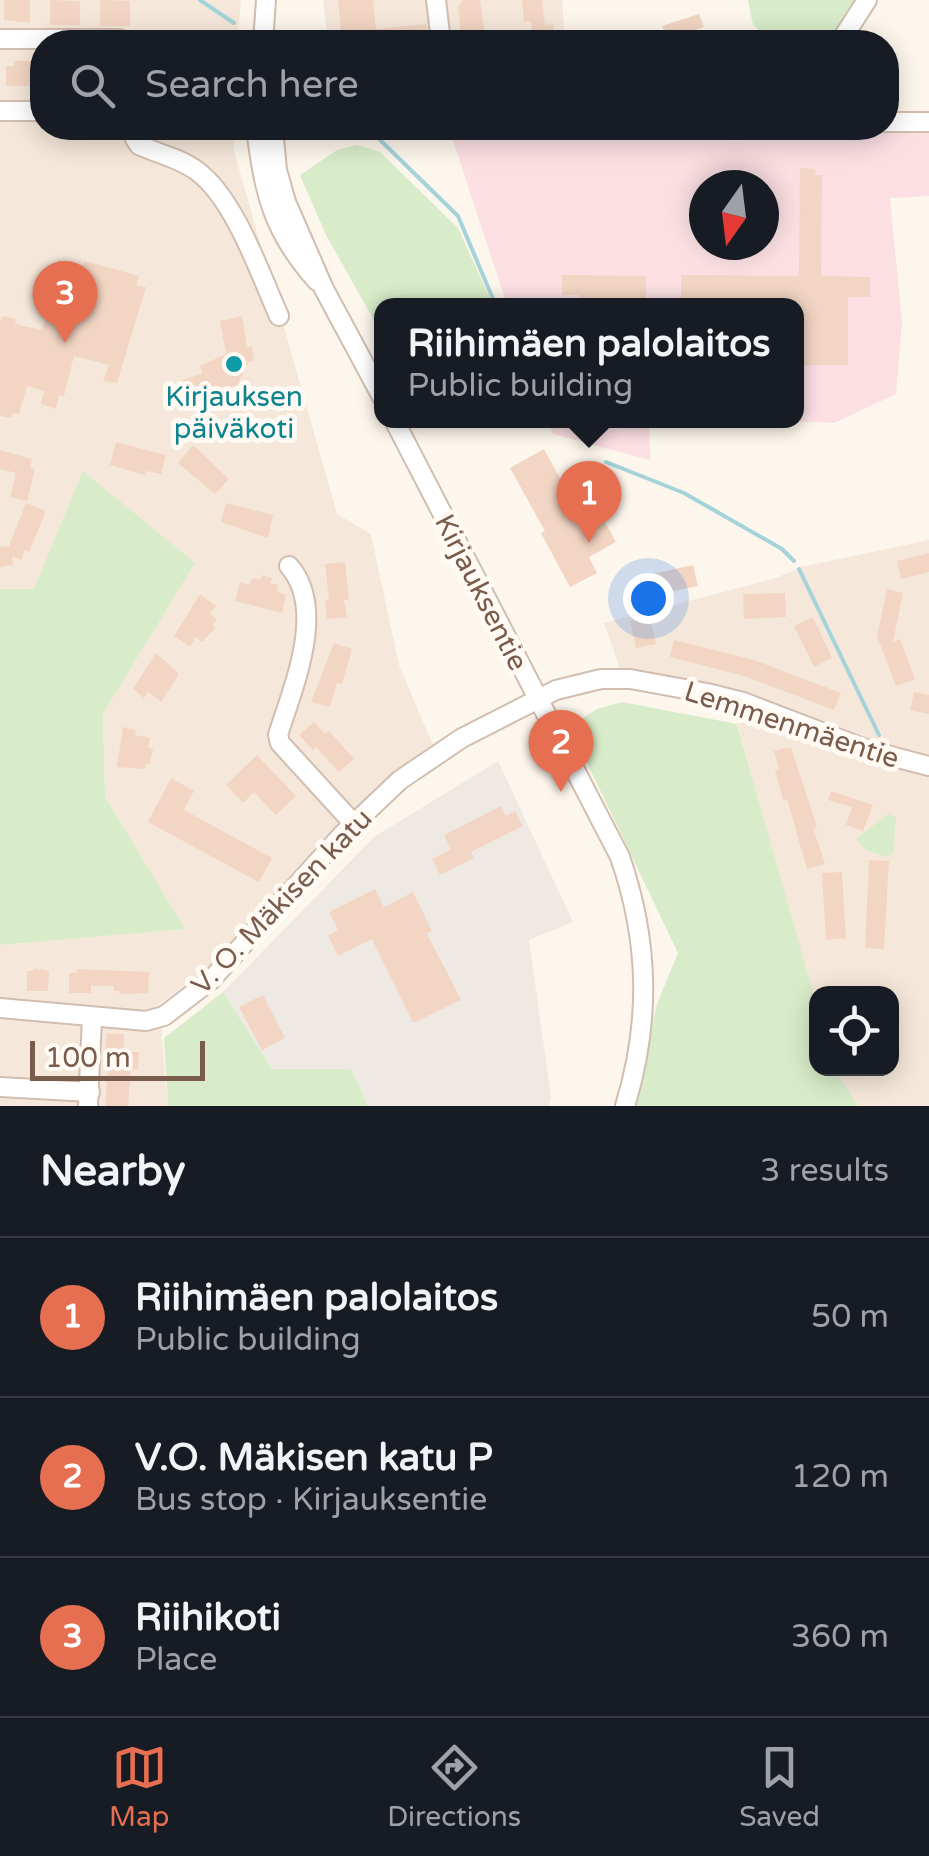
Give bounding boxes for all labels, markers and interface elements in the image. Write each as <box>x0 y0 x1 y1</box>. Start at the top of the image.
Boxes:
search box <box>30 30 899 140</box>
icon: search <box>65 58 120 113</box>
text: Search here <box>145 62 359 108</box>
north arrow <box>689 170 779 260</box>
pin: 3 <box>32 260 98 343</box>
popup <box>374 298 804 428</box>
text: Riihimäen palolaitos <box>407 321 771 367</box>
marker: Kirjauksen päiväkoti <box>223 353 245 375</box>
text: Public building <box>407 367 633 405</box>
place label: Kirjauksen päiväkoti <box>165 380 303 446</box>
pin: 1 <box>556 460 622 543</box>
street label: Kirjauksentie <box>427 509 535 676</box>
your location <box>623 573 674 624</box>
street label: Lemmenmäentie <box>680 674 903 776</box>
pin: 2 <box>528 710 594 792</box>
street label: V. O. Mäkisen katu <box>184 802 379 1002</box>
map controls <box>809 986 899 1076</box>
button: locate <box>809 986 899 1076</box>
scale bar <box>30 1036 205 1080</box>
text: 100 m <box>45 1041 131 1075</box>
text: Nearby <box>40 1146 185 1197</box>
text: 3 results <box>760 1152 889 1190</box>
text: Riihimäen palolaitos <box>135 1275 498 1321</box>
text: 1 <box>62 1298 83 1336</box>
text: 50 m <box>811 1298 889 1336</box>
text: Public building <box>135 1321 361 1359</box>
text: V.O. Mäkisen katu P <box>135 1435 493 1481</box>
text: 2 <box>62 1458 83 1496</box>
text: 120 m <box>791 1458 889 1496</box>
text: Bus stop · Kirjauksentie <box>135 1481 487 1519</box>
text: Riihikoti <box>135 1595 281 1641</box>
text: 3 <box>62 1618 83 1656</box>
text: 360 m <box>791 1618 889 1656</box>
text: Place <box>135 1641 217 1679</box>
tab: Map <box>109 1740 169 1834</box>
tab: Directions <box>387 1740 521 1834</box>
tab: Saved <box>739 1740 820 1834</box>

